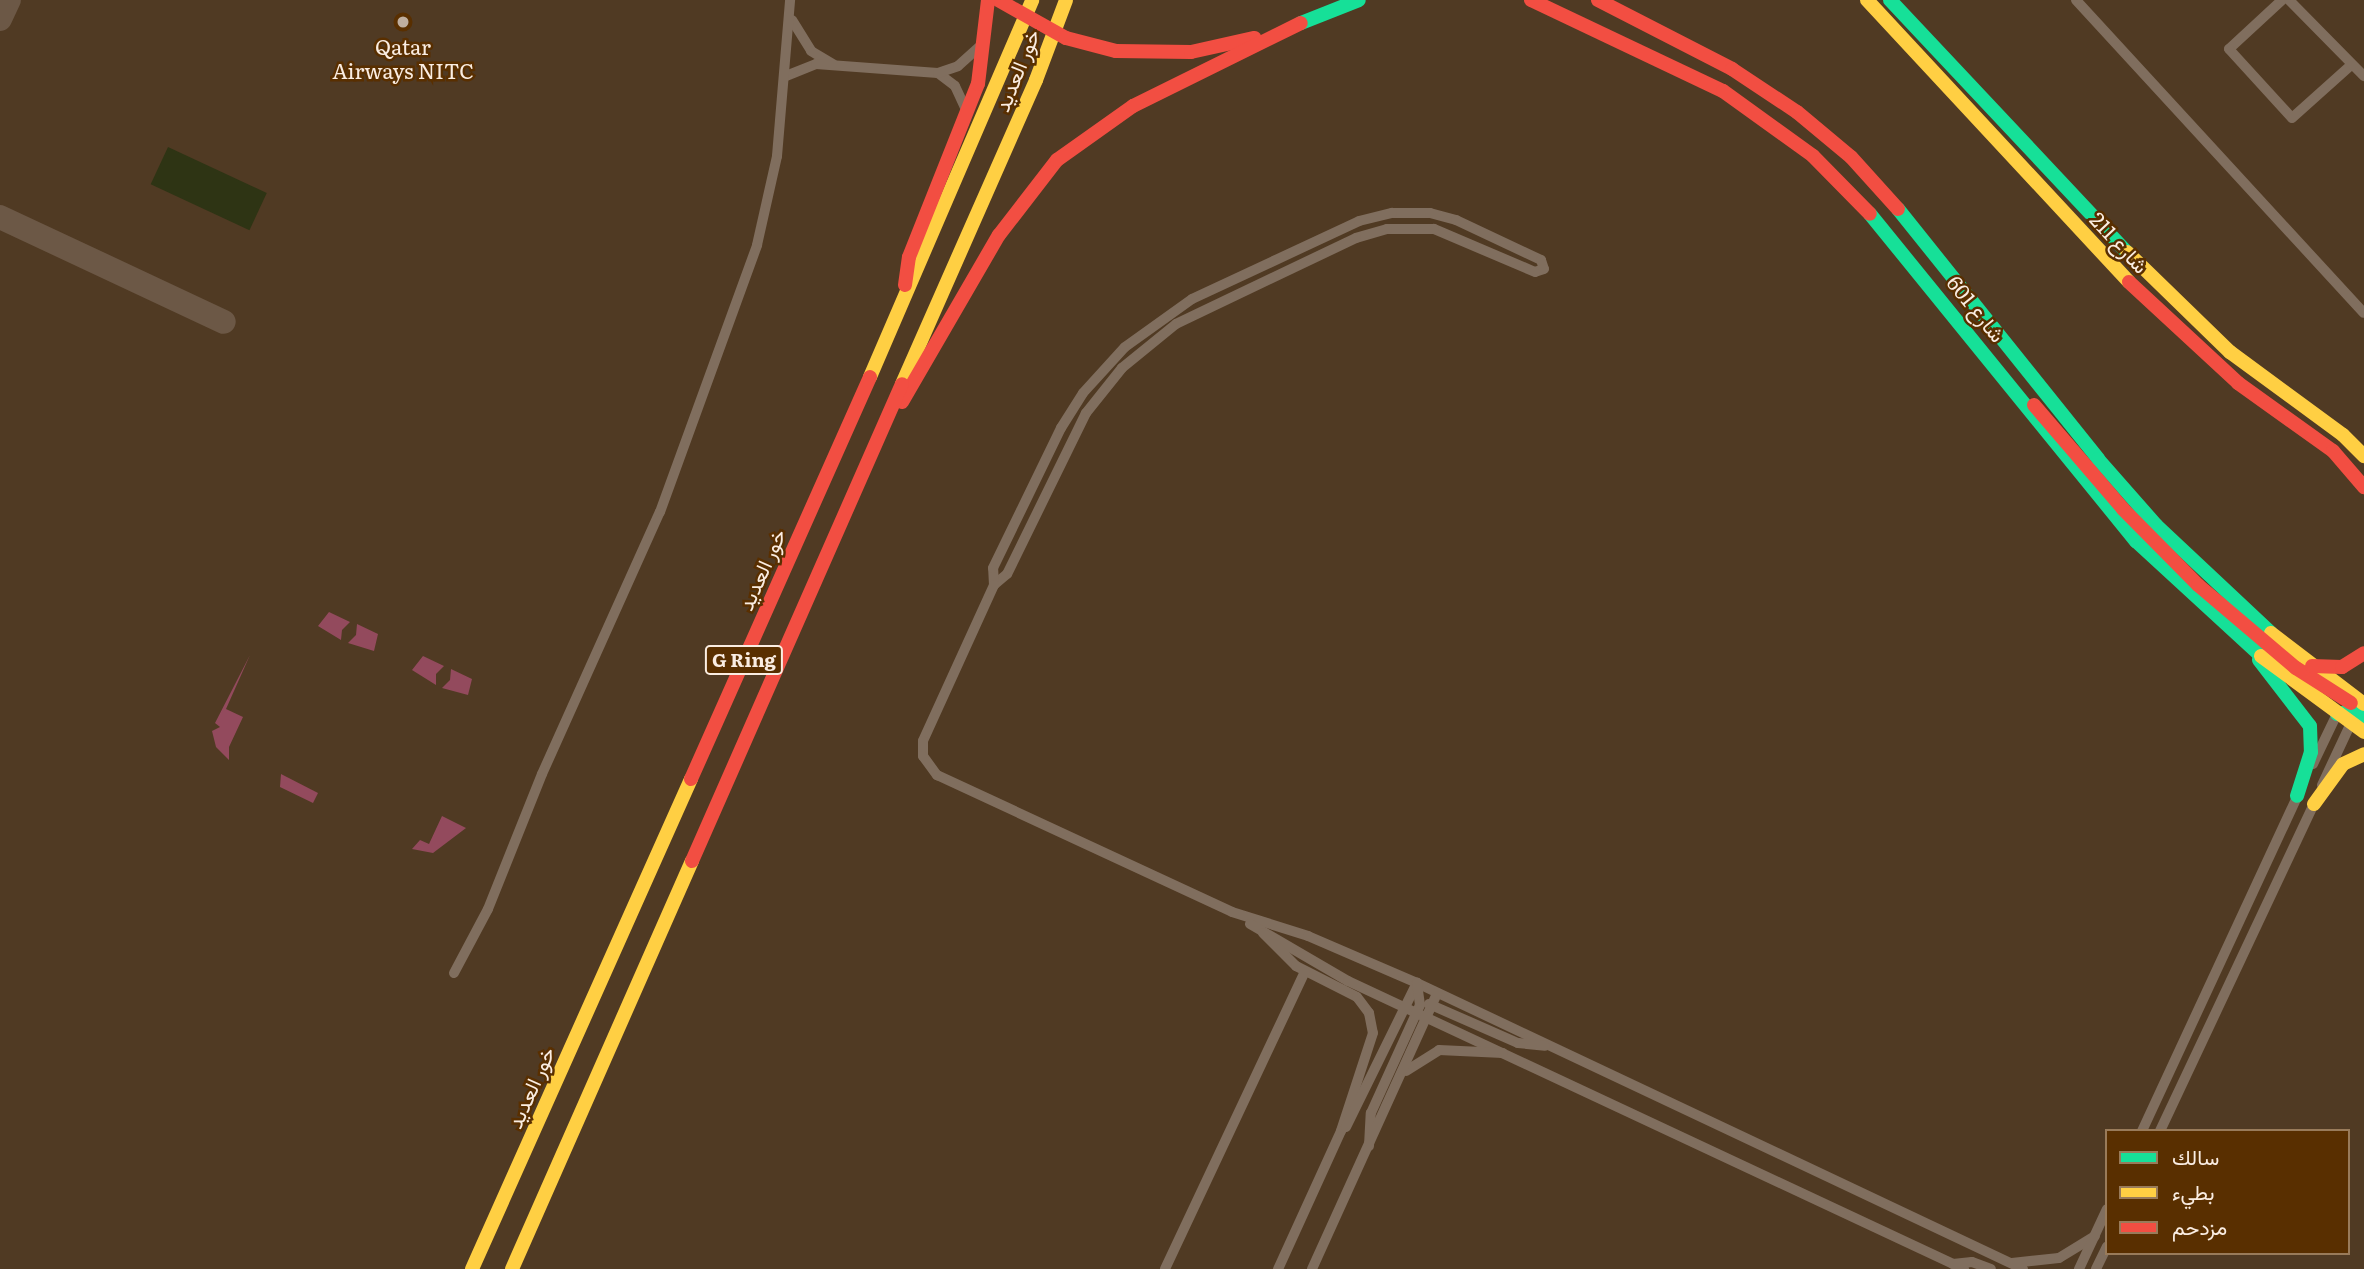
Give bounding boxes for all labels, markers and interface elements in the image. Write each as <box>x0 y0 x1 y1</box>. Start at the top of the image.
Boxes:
marker: Qatar Airways NITC <box>395 14 411 30</box>
street label: خور العديد <box>988 25 1044 115</box>
place label: Qatar Airways NITC <box>332 33 474 83</box>
street label: شارع 211 <box>2085 206 2155 278</box>
street label: شارع 601 <box>1943 270 2011 346</box>
street label: خور العديد <box>732 524 790 614</box>
road number: G Ring <box>704 645 784 676</box>
street label: خور العديد <box>501 1042 559 1132</box>
legend <box>2105 1129 2350 1255</box>
text: سالك <box>2172 1140 2219 1171</box>
text: بطيء <box>2172 1175 2215 1206</box>
text: مزدحم <box>2172 1210 2227 1241</box>

